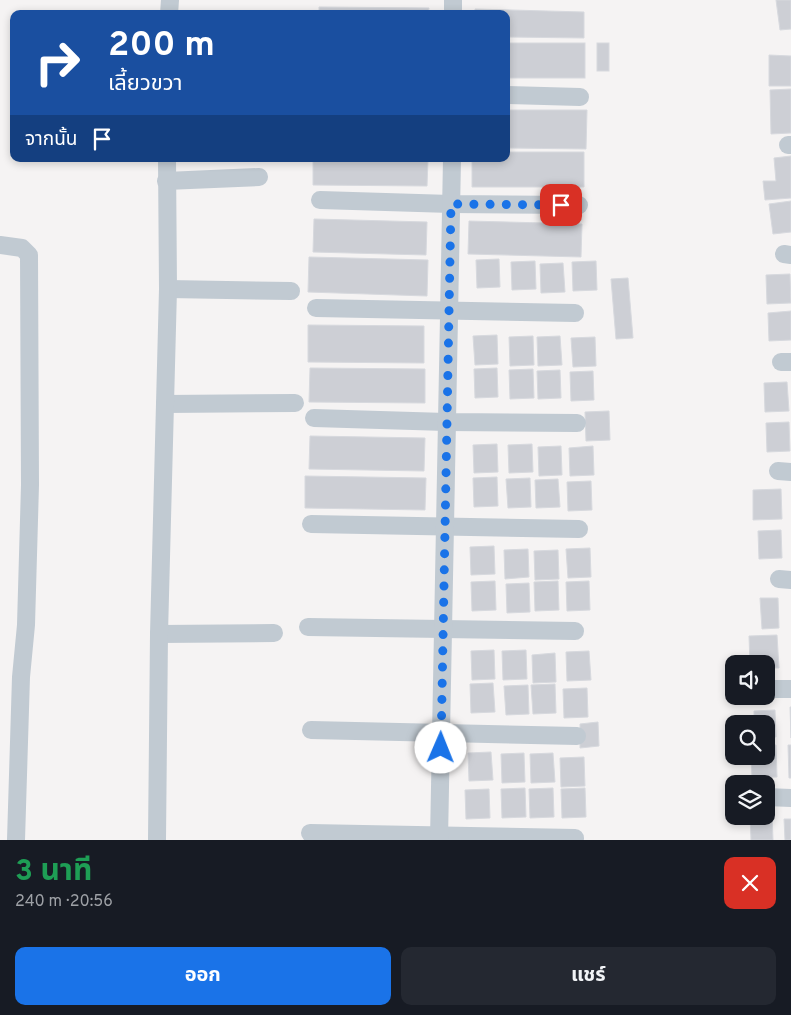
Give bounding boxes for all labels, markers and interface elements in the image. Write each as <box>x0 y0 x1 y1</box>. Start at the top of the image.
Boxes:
text: 200 m <box>108 24 215 68</box>
icon: right <box>25 30 90 95</box>
text: เลี้ยวขวา <box>108 71 183 98</box>
icon: arrive <box>88 125 116 153</box>
text: จากนั้น <box>25 128 78 152</box>
pin <box>540 184 582 226</box>
icon: arrive <box>547 191 575 219</box>
map controls <box>725 655 775 825</box>
button: sound <box>725 655 775 705</box>
button: search <box>725 715 775 765</box>
position arrow <box>414 721 466 773</box>
button: layers <box>725 775 775 825</box>
text: 3 นาที <box>15 854 92 891</box>
button: close <box>724 857 776 909</box>
text: 240 m · 20:56 <box>15 892 113 912</box>
button: ออก <box>15 947 391 1005</box>
button: แชร์ <box>401 947 776 1005</box>

